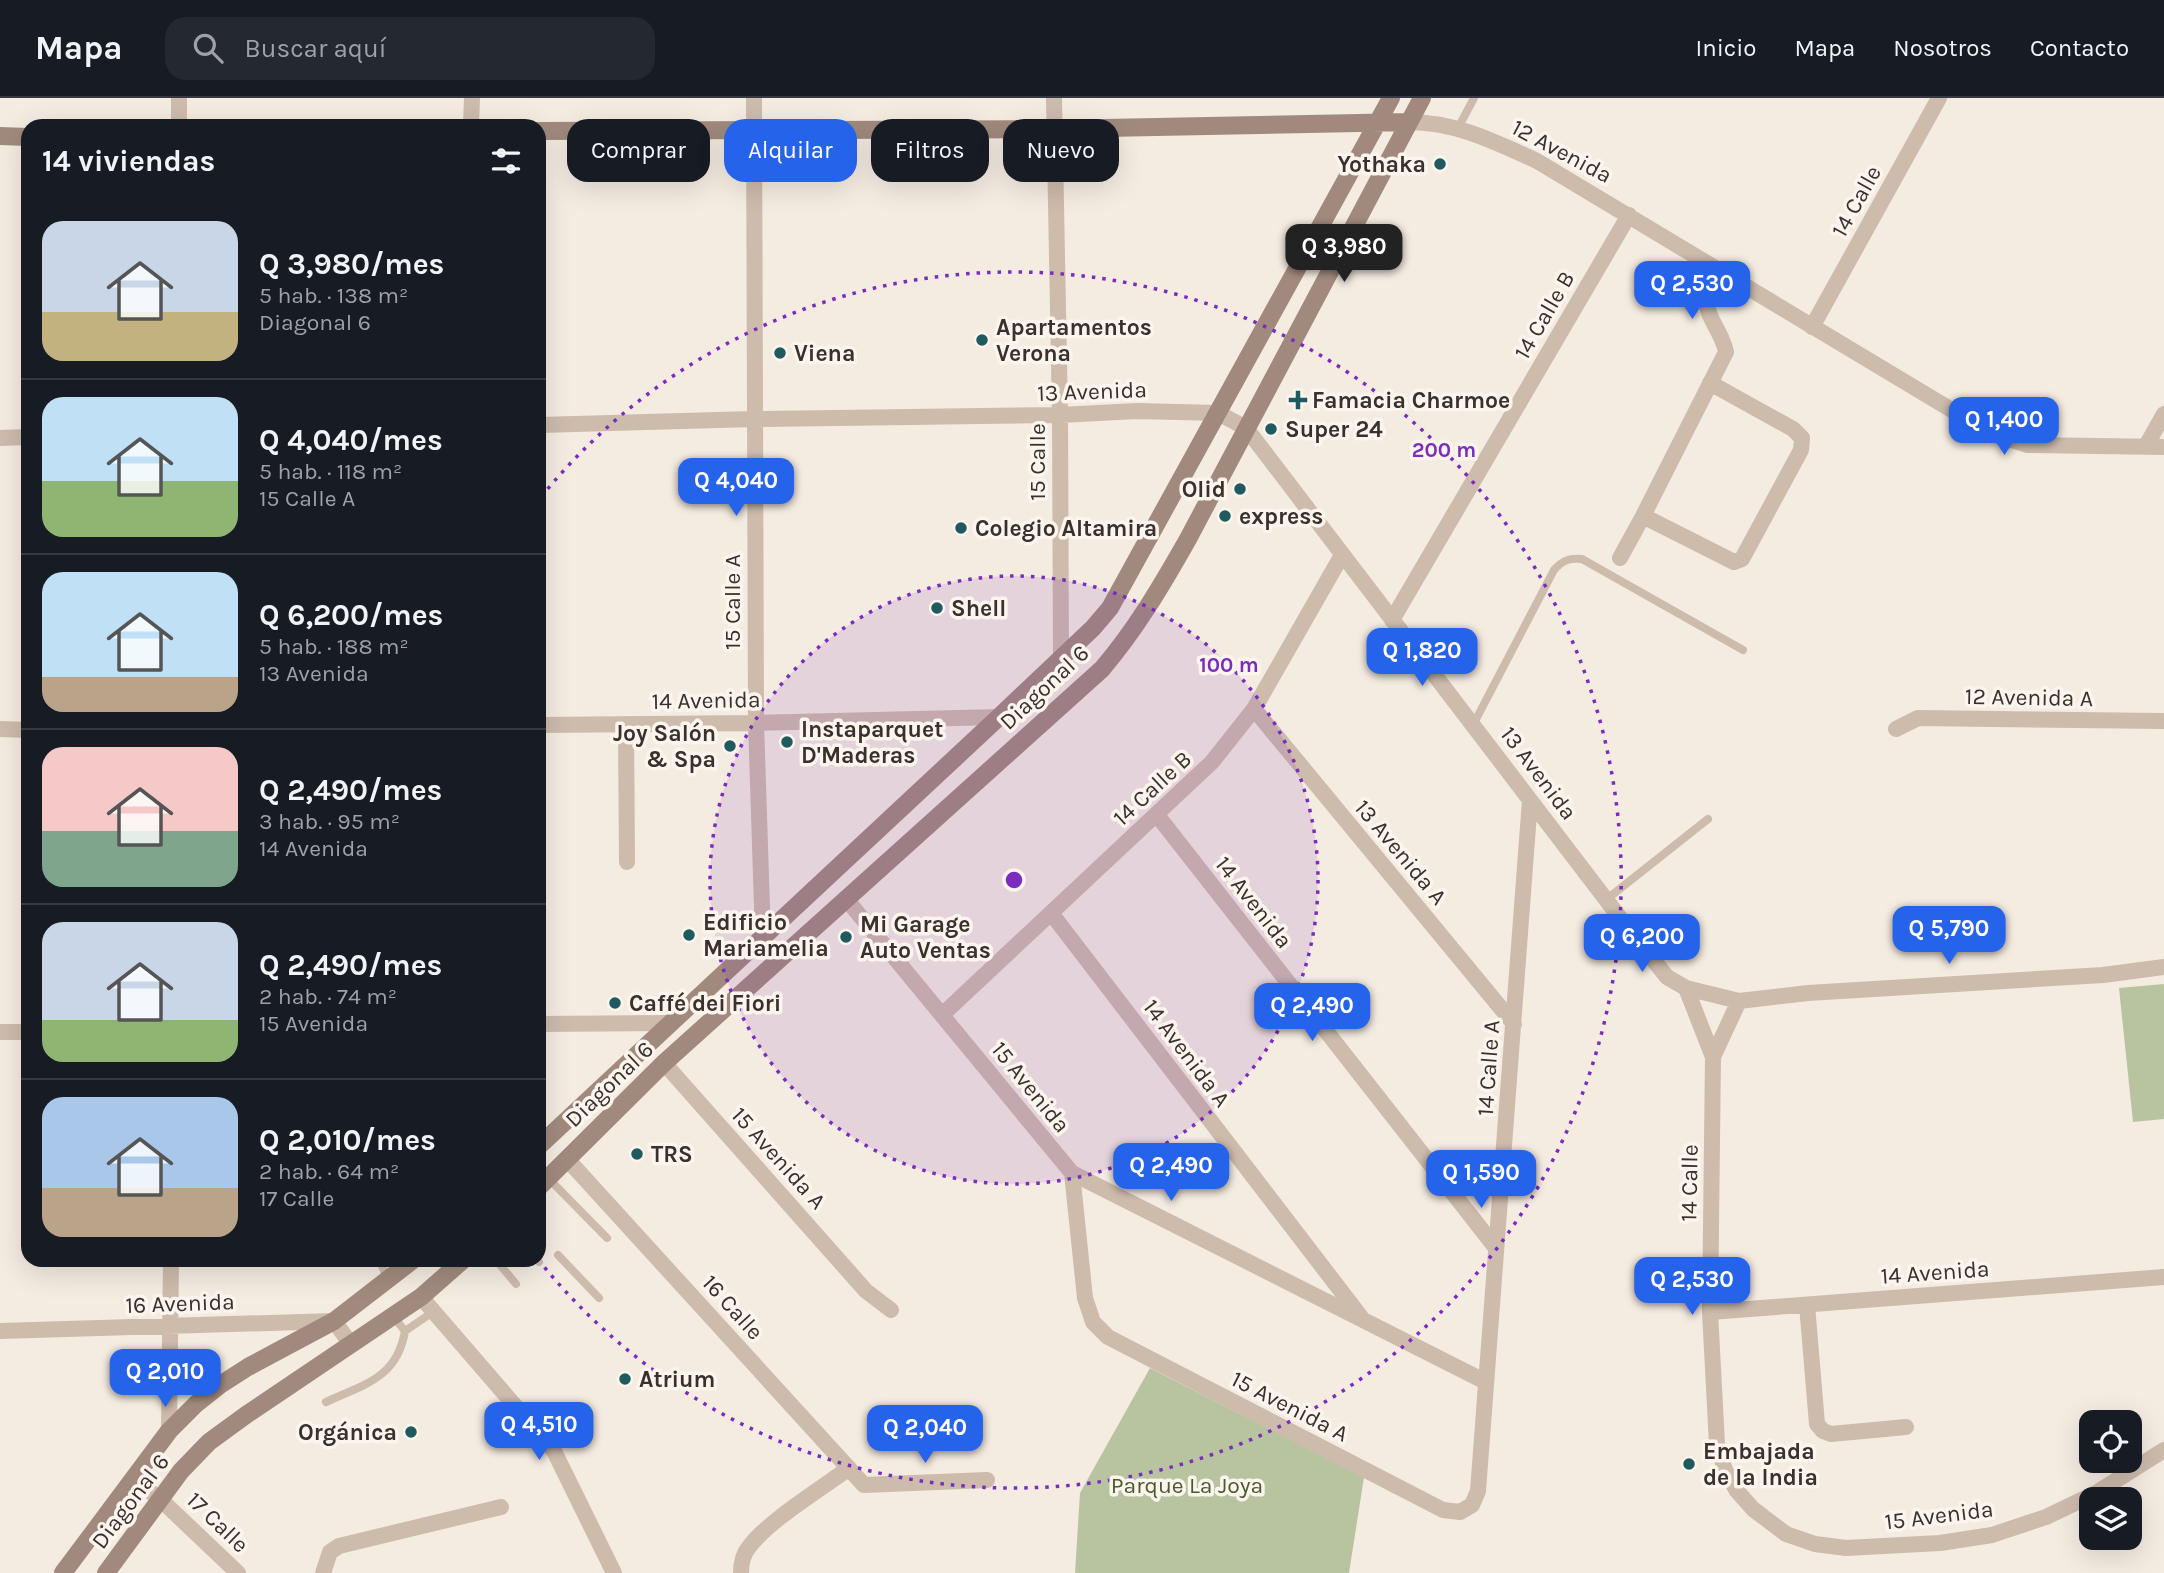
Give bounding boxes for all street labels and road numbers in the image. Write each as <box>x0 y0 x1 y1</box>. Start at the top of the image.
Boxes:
street label: 12 Avenida <box>1507 114 1616 189</box>
street label: 14 Calle <box>1826 161 1887 242</box>
street label: 14 Calle B <box>1508 266 1580 364</box>
street label: 13 Avenida <box>1037 376 1147 407</box>
street label: 15 Calle <box>1024 423 1051 501</box>
street label: 15 Calle A <box>719 554 746 650</box>
street label: Diagonal 6 <box>994 639 1094 735</box>
street label: 12 Avenida A <box>1965 683 2093 712</box>
street label: 14 Avenida <box>651 686 761 715</box>
street label: 13 Avenida <box>1495 721 1582 825</box>
street label: 14 Calle B <box>1108 745 1197 831</box>
street label: 13 Avenida A <box>1349 794 1452 910</box>
street label: 14 Avenida <box>1209 851 1298 954</box>
street label: 14 Avenida A <box>1137 994 1236 1112</box>
street label: 14 Calle A <box>1472 1019 1505 1117</box>
street label: Diagonal 6 <box>560 1036 659 1133</box>
street label: 15 Avenida <box>986 1036 1075 1138</box>
street label: 15 Avenida A <box>726 1102 831 1215</box>
street label: 14 Calle <box>1675 1144 1704 1222</box>
street label: 14 Avenida <box>1880 1255 1990 1290</box>
street label: 16 Calle <box>697 1269 769 1345</box>
street label: 16 Avenida <box>125 1288 235 1319</box>
street label: 15 Avenida A <box>1227 1365 1353 1447</box>
street label: Diagonal 6 <box>86 1449 175 1554</box>
street label: 17 Calle <box>181 1486 254 1558</box>
street label: 15 Avenida <box>1883 1495 1995 1536</box>

